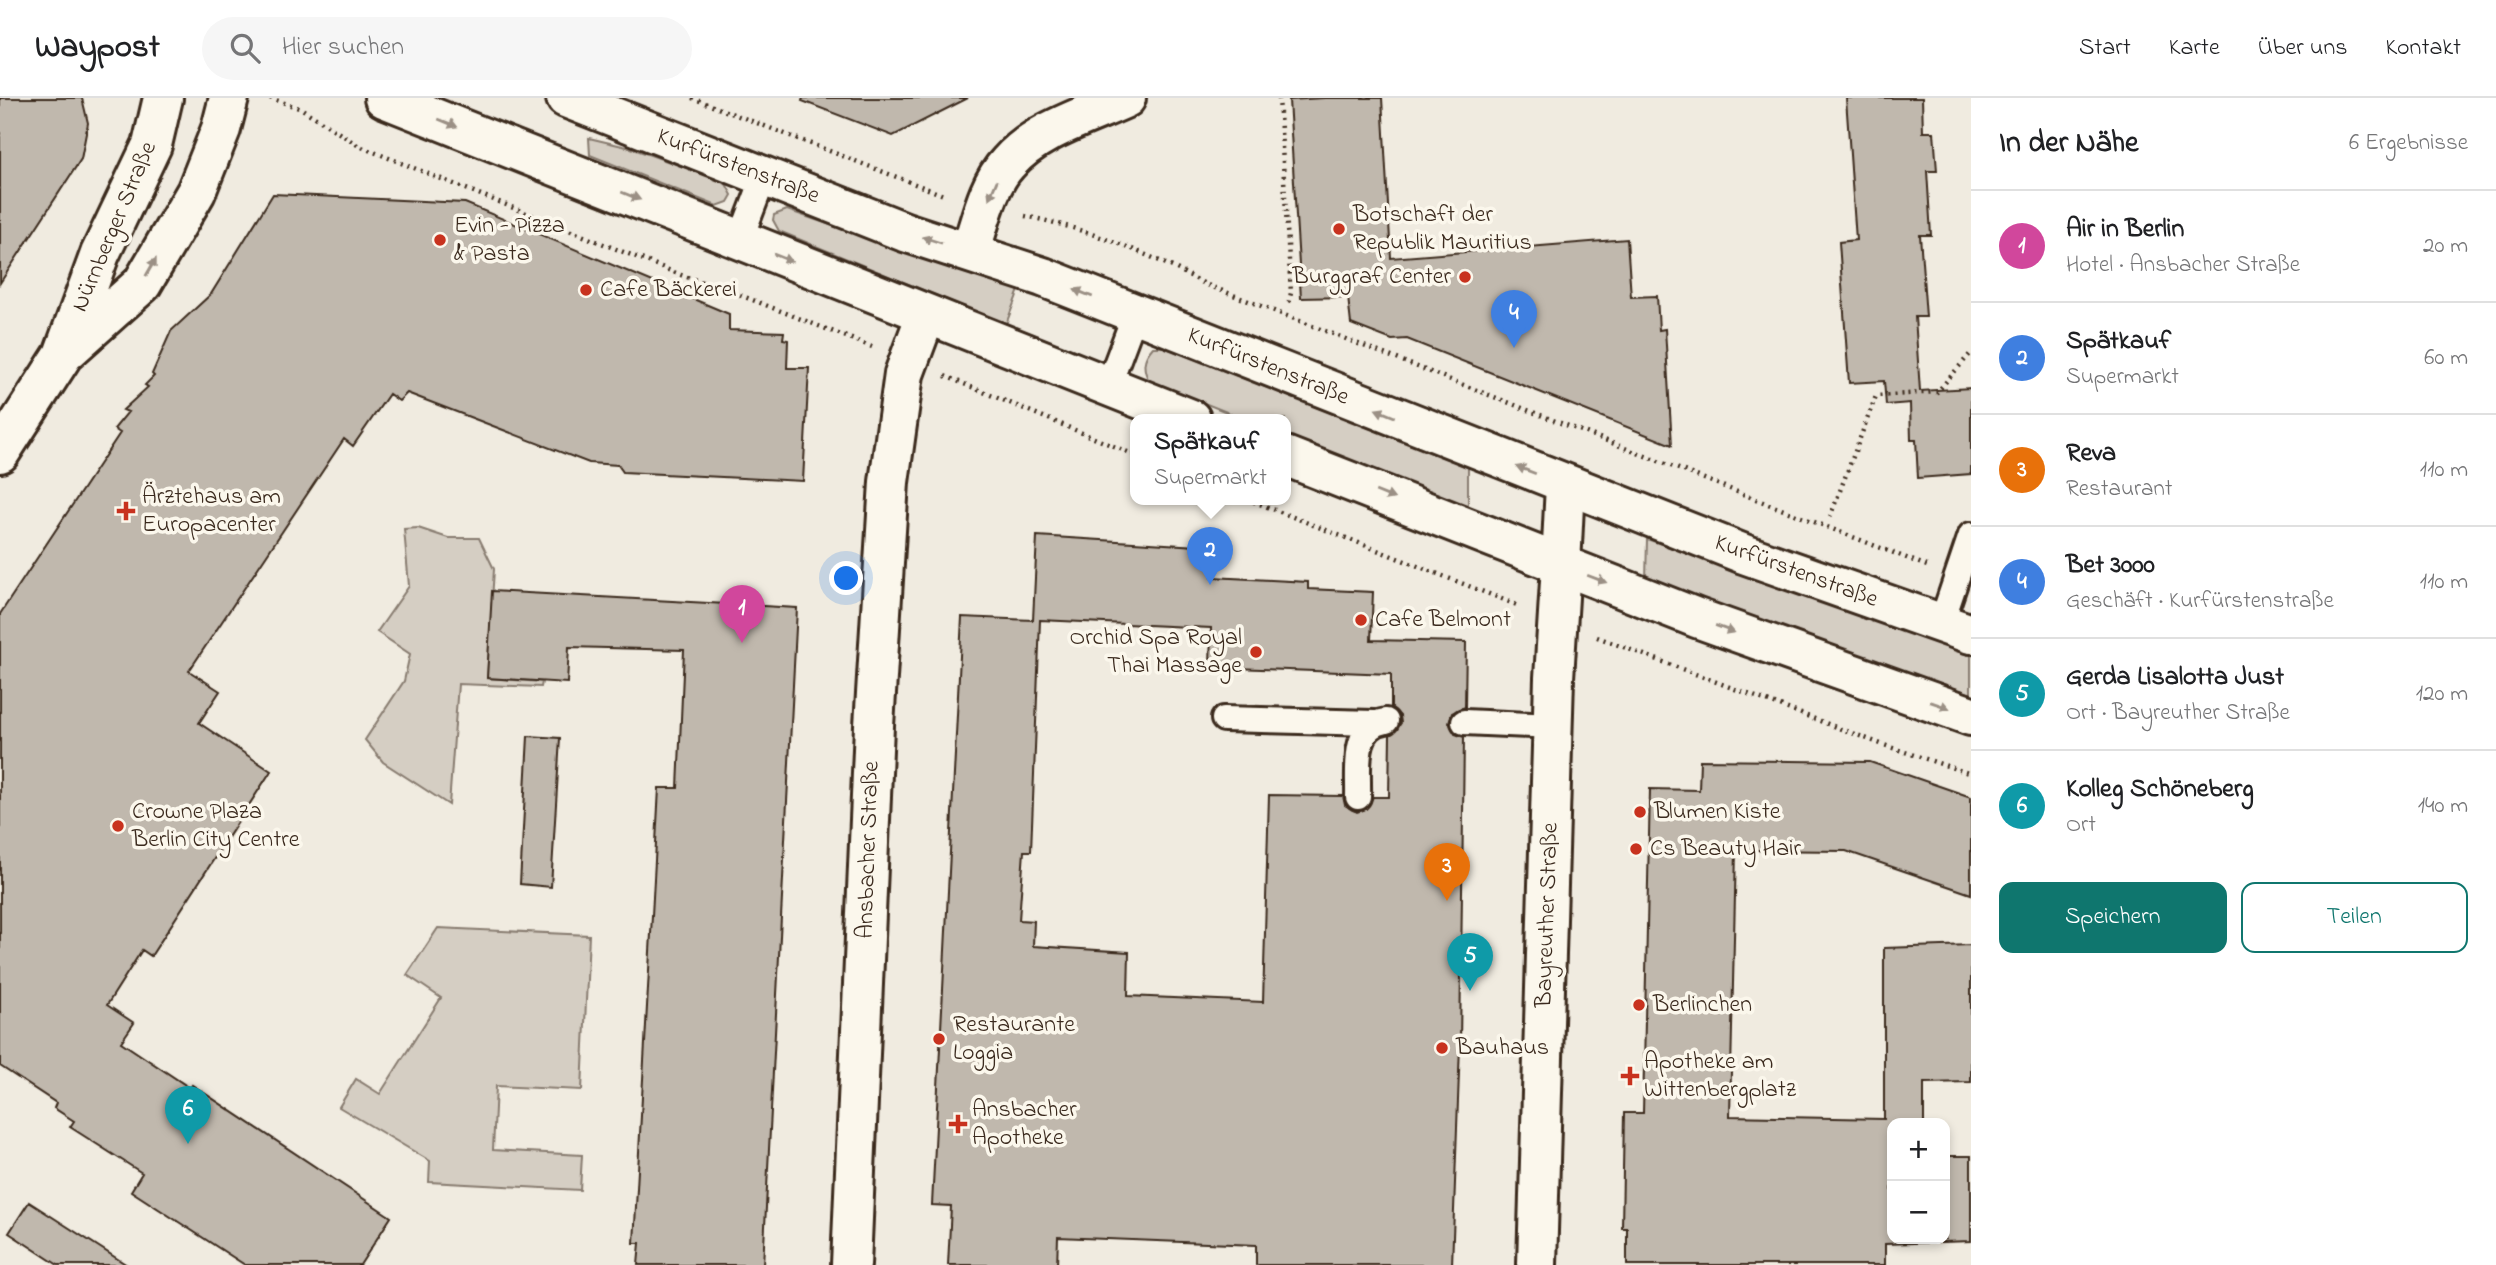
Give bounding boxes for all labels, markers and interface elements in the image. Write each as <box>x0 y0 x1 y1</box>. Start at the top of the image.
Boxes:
search box <box>202 17 692 80</box>
text: Waypost <box>35 24 160 72</box>
icon: search <box>226 29 264 67</box>
text: Hier suchen <box>282 29 404 67</box>
text: Start <box>2079 31 2131 66</box>
text: Karte <box>2169 31 2220 66</box>
text: Über uns <box>2258 31 2347 66</box>
text: Kontakt <box>2385 31 2461 66</box>
one-way arrow <box>437 118 458 129</box>
street label: Kurfürstenstraße <box>652 120 825 214</box>
text: In der Nähe <box>1999 122 2139 166</box>
text: 6 Ergebnisse <box>2349 127 2468 160</box>
street label: Nürnberger Straße <box>63 136 167 318</box>
one-way arrow <box>988 179 999 200</box>
one-way arrow <box>620 191 641 202</box>
place label: Botschaft der Republik Mauritius <box>1352 198 1532 261</box>
place label: Evin - Pizza & Pasta <box>454 209 565 272</box>
text: Air in Berlin <box>2066 211 2184 249</box>
marker: Botschaft der Republik Mauritius <box>1331 221 1347 237</box>
text: 1 <box>2018 230 2026 263</box>
text: 20 m <box>2423 230 2468 263</box>
marker: Evin - Pizza & Pasta <box>432 232 448 248</box>
one-way arrow <box>921 235 942 245</box>
text: Hotel · Ansbacher Straße <box>2066 249 2300 282</box>
one-way arrow <box>773 252 794 263</box>
one-way arrow <box>145 258 158 277</box>
place label: Burggraf Center <box>1292 260 1452 295</box>
marker: Burggraf Center <box>1457 269 1473 285</box>
place label: Cafe Bäckerei <box>600 273 737 308</box>
marker: Cafe Bäckerei <box>578 282 594 298</box>
one-way arrow <box>1072 287 1093 298</box>
pin: 4 <box>1491 290 1537 348</box>
street label: Kurfürstenstraße <box>1182 319 1354 415</box>
text: Spätkauf <box>2066 323 2171 361</box>
text: 2 <box>2016 342 2028 375</box>
text: 60 m <box>2424 342 2468 375</box>
text: Supermarkt <box>2066 361 2179 394</box>
one-way arrow <box>1375 408 1396 419</box>
popup <box>1130 414 1291 505</box>
text: Spätkauf <box>1154 424 1259 462</box>
text: Reva <box>2066 435 2116 473</box>
text: 3 <box>2017 454 2027 487</box>
text: 110 m <box>2420 454 2468 487</box>
text: Supermarkt <box>1154 462 1267 495</box>
one-way arrow <box>1516 464 1537 475</box>
text: Restaurant <box>2066 473 2173 506</box>
place label: Ärztehaus am Europacenter <box>142 480 281 543</box>
one-way arrow <box>1375 490 1396 501</box>
marker: Ärztehaus am Europacenter <box>116 501 136 521</box>
street label: Kurfürstenstraße <box>1709 526 1883 618</box>
pin: 2 <box>1187 527 1233 585</box>
text: Bet 3000 <box>2066 547 2155 585</box>
your location <box>829 561 863 595</box>
text: 4 <box>2017 566 2027 599</box>
text: 110 m <box>2420 566 2468 599</box>
one-way arrow <box>1586 573 1607 584</box>
pin: 1 <box>719 585 765 643</box>
text: Geschäft · Kurfürstenstraße <box>2066 585 2334 618</box>
place label: Cafe Belmont <box>1375 603 1511 638</box>
marker: Cafe Belmont <box>1353 612 1369 628</box>
place label: Orchid Spa Royal Thai Massage <box>1069 621 1242 684</box>
one-way arrow <box>1715 624 1736 635</box>
marker: Orchid Spa Royal Thai Massage <box>1248 644 1264 660</box>
text: Gerda Lisalotta Just <box>2066 659 2284 697</box>
text: 5 <box>2015 678 2029 711</box>
text: 120 m <box>2416 678 2468 711</box>
text: Ort · Bayreuther Straße <box>2066 697 2290 730</box>
one-way arrow <box>1929 700 1950 711</box>
street label: Ansbacher Straße <box>848 760 890 940</box>
text: Kolleg Schöneberg <box>2066 771 2254 809</box>
text: 6 <box>2017 790 2027 823</box>
text: 140 m <box>2418 790 2468 823</box>
place label: Crowne Plaza Berlin City Centre <box>131 795 300 859</box>
place label: Blumen Kiste <box>1653 795 1781 830</box>
marker: Blumen Kiste <box>1632 804 1648 820</box>
text: Ort <box>2066 809 2096 842</box>
marker: Crowne Plaza Berlin City Centre <box>110 818 126 834</box>
street label: Bayreuther Straße <box>1527 822 1570 1009</box>
place label: Cs Beauty Hair <box>1650 832 1802 868</box>
marker: Cs Beauty Hair <box>1628 841 1644 857</box>
pin: 3 <box>1424 843 1470 901</box>
button: Speichern <box>1999 882 2227 953</box>
button: Teilen <box>2241 882 2468 953</box>
pin: 5 <box>1447 933 1493 991</box>
place label: Berlinchen <box>1652 988 1752 1023</box>
marker: Berlinchen <box>1631 997 1647 1013</box>
place label: Restaurante Loggia <box>953 1008 1075 1071</box>
marker: Restaurante Loggia <box>931 1031 947 1047</box>
place label: Bauhaus <box>1455 1031 1549 1066</box>
marker: Bauhaus <box>1434 1040 1450 1056</box>
place label: Apotheke am Wittenbergplatz <box>1644 1045 1797 1108</box>
marker: Apotheke am Wittenbergplatz <box>1622 1068 1638 1084</box>
pin: 6 <box>165 1086 211 1144</box>
place label: Ansbacher Apotheke <box>972 1093 1077 1156</box>
marker: Ansbacher Apotheke <box>950 1116 966 1132</box>
map controls <box>1887 1118 1950 1244</box>
button: + <box>1887 1118 1950 1181</box>
button: − <box>1887 1181 1950 1244</box>

